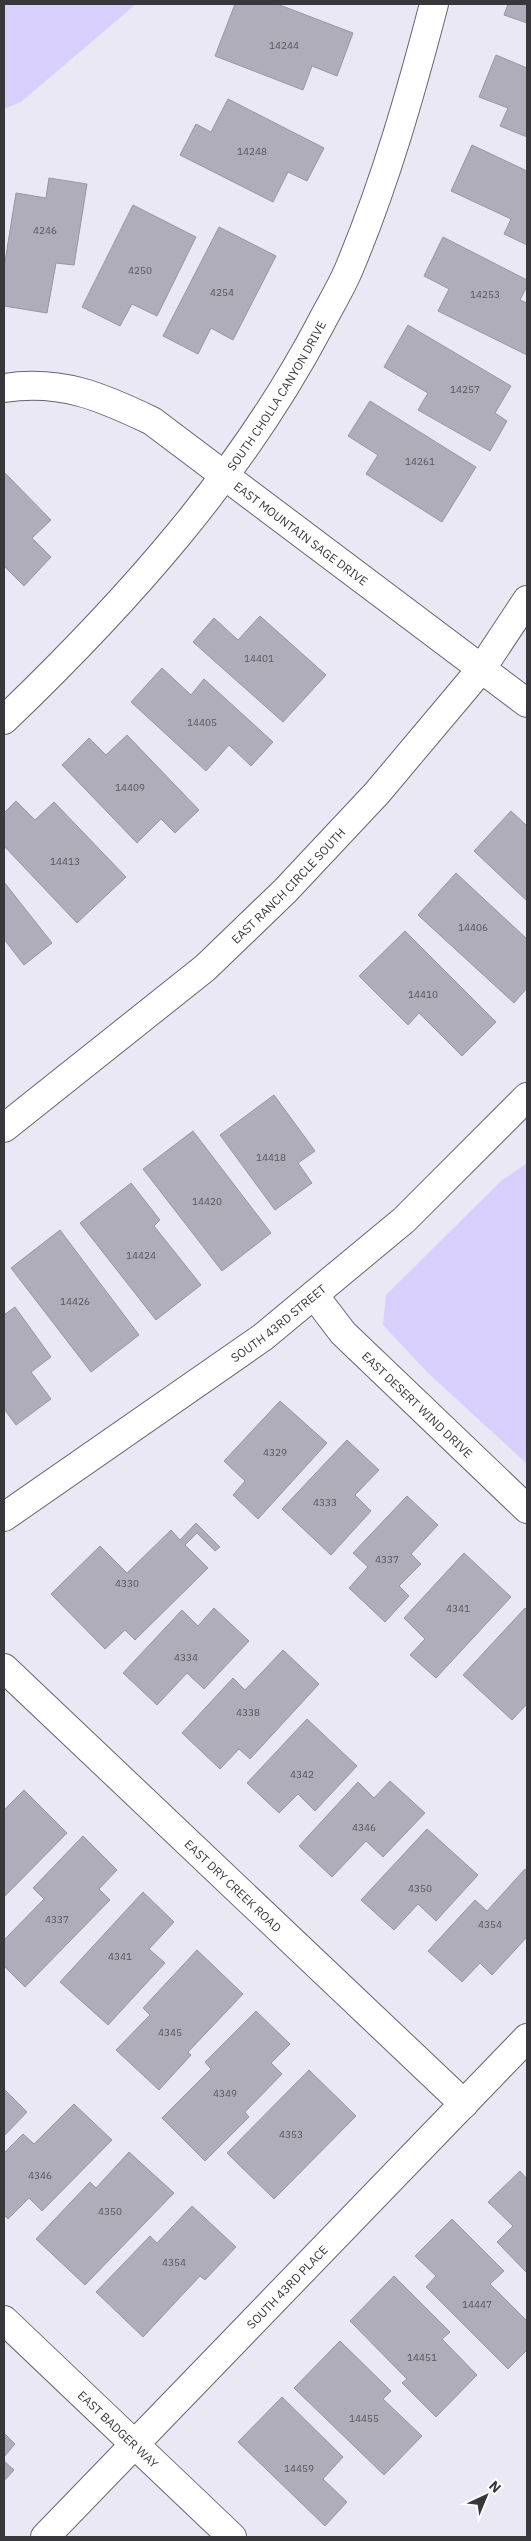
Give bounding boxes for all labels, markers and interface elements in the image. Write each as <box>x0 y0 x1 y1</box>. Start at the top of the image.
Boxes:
house number: 14244 <box>269 39 299 52</box>
house number: 14248 <box>237 145 267 158</box>
house number: 4246 <box>33 224 57 237</box>
house number: 4250 <box>128 264 152 277</box>
house number: 4254 <box>210 286 234 299</box>
house number: 14253 <box>470 288 500 301</box>
street label: SOUTH CHOLLA CANYON DRIVE <box>223 318 329 473</box>
house number: 14257 <box>450 383 480 396</box>
house number: 14261 <box>405 455 435 468</box>
street label: EAST MOUNTAIN SAGE DRIVE <box>231 478 371 588</box>
house number: 14401 <box>244 652 274 665</box>
house number: 14405 <box>187 716 217 729</box>
house number: 14409 <box>115 781 145 794</box>
street label: EAST RANCH CIRCLE SOUTH <box>228 825 348 946</box>
house number: 14413 <box>50 855 80 868</box>
house number: 14406 <box>458 921 488 934</box>
house number: 14410 <box>408 988 438 1001</box>
house number: 14418 <box>256 1151 286 1164</box>
house number: 14420 <box>192 1195 222 1208</box>
house number: 14424 <box>126 1249 156 1262</box>
street label: SOUTH 43RD STREET <box>228 1281 329 1365</box>
house number: 14426 <box>60 1295 90 1308</box>
street label: EAST DESERT WIND DRIVE <box>359 1348 476 1461</box>
house number: 4329 <box>263 1446 287 1459</box>
house number: 4333 <box>313 1496 337 1509</box>
house number: 4337 <box>375 1553 399 1566</box>
house number: 4330 <box>115 1577 139 1590</box>
house number: 4341 <box>446 1602 470 1615</box>
house number: 4334 <box>174 1651 198 1664</box>
house number: 4338 <box>236 1706 260 1719</box>
house number: 4342 <box>290 1768 314 1781</box>
house number: 4346 <box>352 1821 376 1834</box>
street label: EAST DRY CREEK ROAD <box>182 1836 285 1935</box>
house number: 4350 <box>408 1882 432 1895</box>
house number: 4337 <box>45 1913 69 1926</box>
house number: 4354 <box>478 1918 502 1931</box>
house number: 4341 <box>108 1950 132 1963</box>
house number: 4345 <box>158 2026 182 2039</box>
house number: 4349 <box>213 2087 237 2100</box>
house number: 4353 <box>279 2128 303 2141</box>
house number: 4346 <box>28 2169 52 2182</box>
house number: 4350 <box>98 2205 122 2218</box>
street label: SOUTH 43RD PLACE <box>243 2242 330 2332</box>
house number: 4354 <box>162 2256 186 2269</box>
house number: 14447 <box>462 2298 492 2311</box>
house number: 14451 <box>407 2351 437 2364</box>
street label: EAST BADGER WAY <box>75 2387 162 2471</box>
house number: 14455 <box>349 2412 379 2425</box>
house number: 14459 <box>284 2462 314 2475</box>
north arrow <box>461 2471 511 2521</box>
text: N <box>485 2477 505 2497</box>

